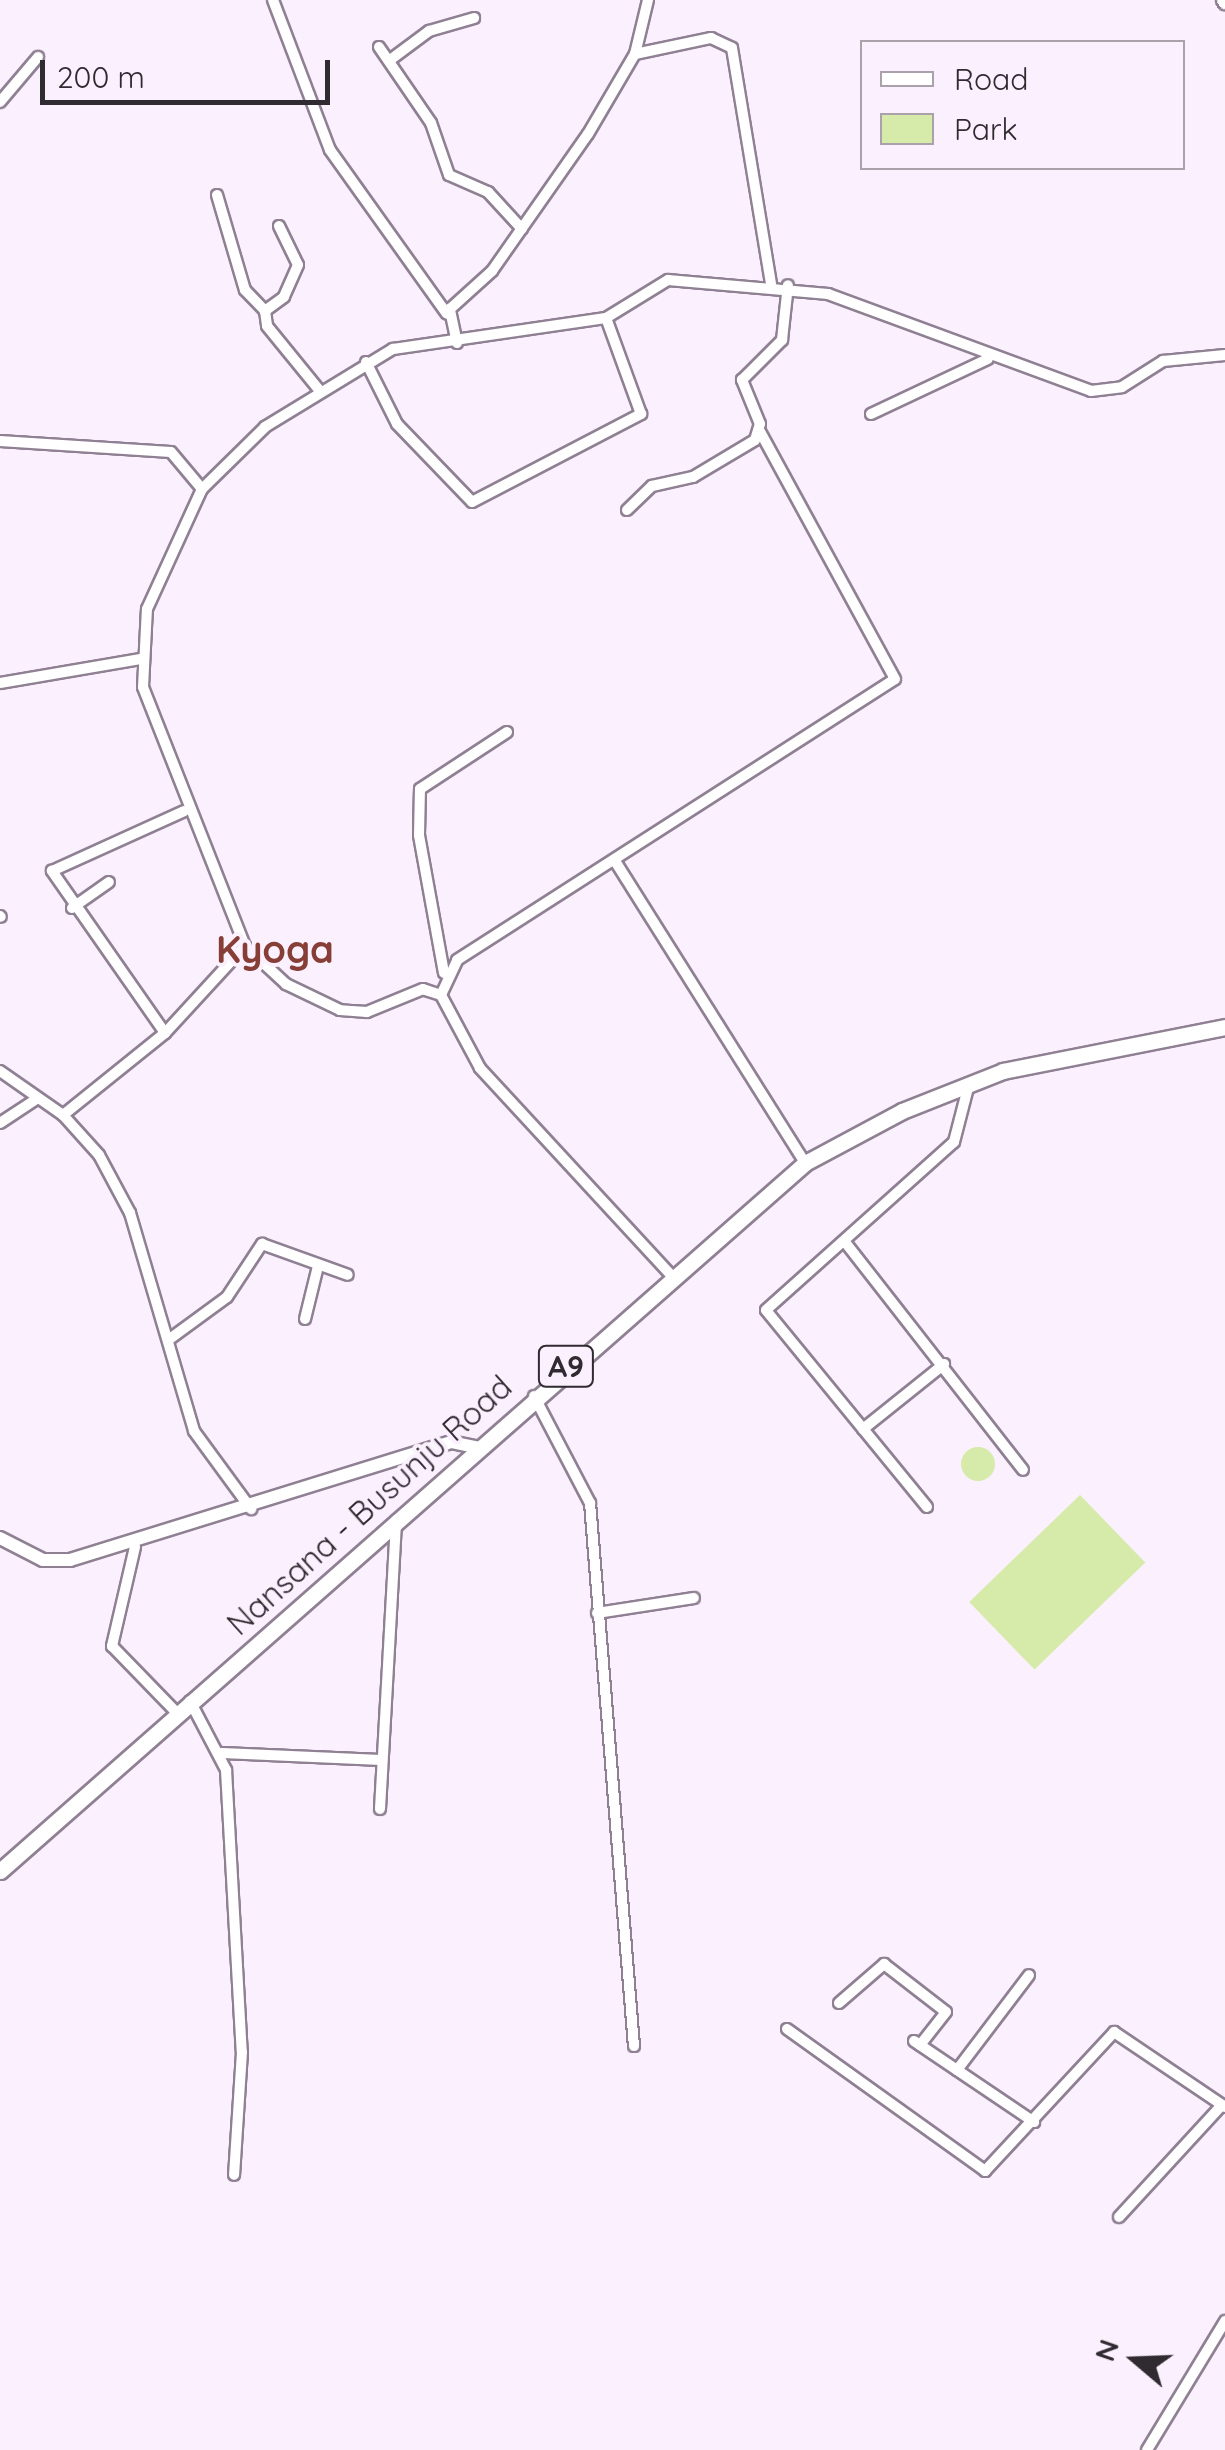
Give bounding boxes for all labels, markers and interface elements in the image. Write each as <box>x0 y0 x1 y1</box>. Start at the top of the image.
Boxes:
scale bar <box>45 40 335 102</box>
legend <box>860 40 1185 170</box>
text: 200 m <box>57 58 145 96</box>
text: Road <box>954 60 1028 98</box>
text: Park <box>954 110 1018 148</box>
district label: Kyoga <box>216 927 334 973</box>
road number: A9 <box>536 1341 596 1391</box>
street label: Nansana - Busunju Road <box>219 1367 519 1643</box>
north arrow <box>1085 2310 1185 2410</box>
text: N <box>1086 2335 1126 2366</box>

